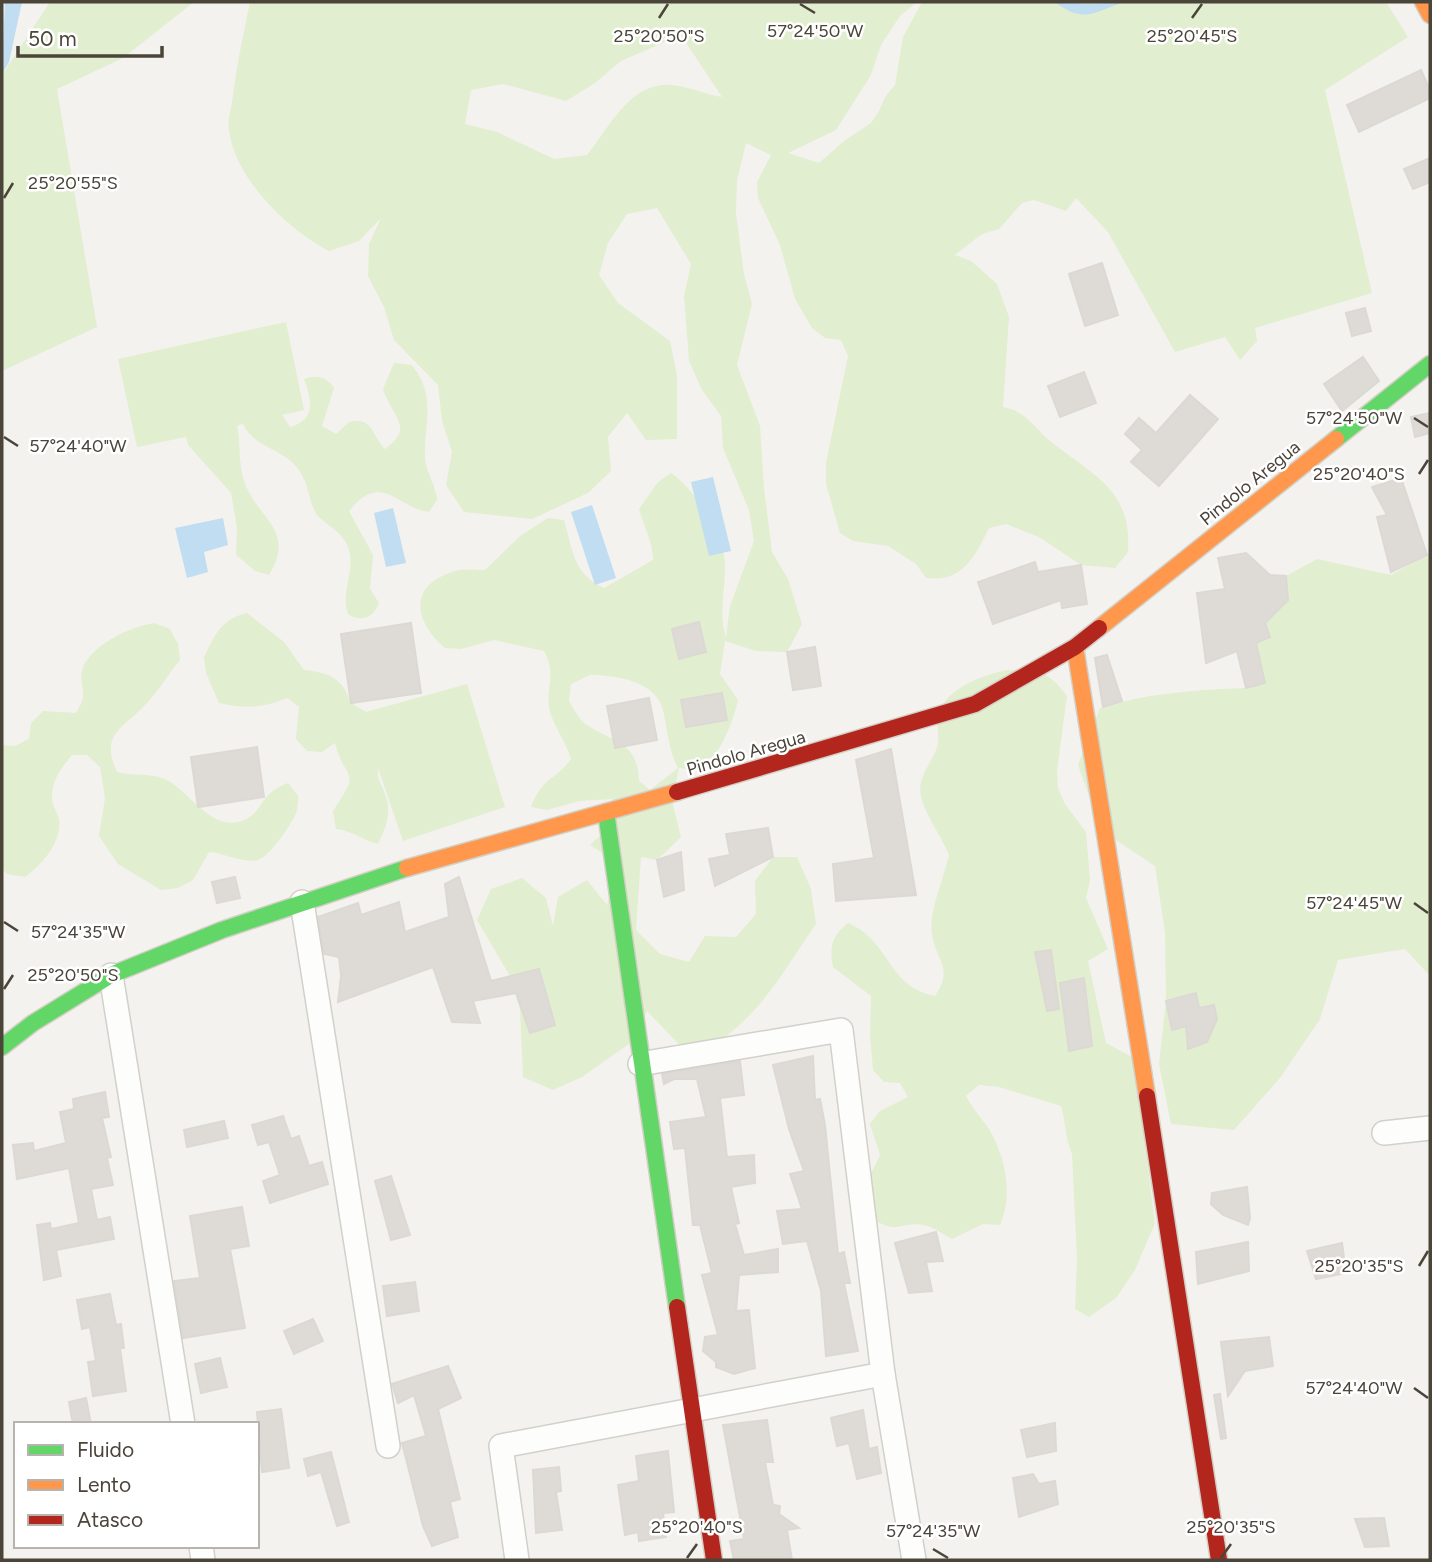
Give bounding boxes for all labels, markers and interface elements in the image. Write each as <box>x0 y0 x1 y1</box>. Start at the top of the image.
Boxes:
scale bar <box>18 14 161 58</box>
text: 57°24'50"W <box>767 20 864 42</box>
text: 25°20'50"S <box>614 25 704 47</box>
text: 25°20'45"S <box>1147 25 1237 47</box>
text: 50 m <box>28 26 77 51</box>
text: 25°20'55"S <box>28 172 118 194</box>
text: 57°24'50"W <box>1306 407 1403 429</box>
text: 57°24'40"W <box>29 435 127 457</box>
street label: Pindolo Aregua <box>1196 436 1304 530</box>
text: 25°20'40"S <box>1313 463 1405 485</box>
street label: Pindolo Aregua <box>684 726 808 780</box>
text: 57°24'45"W <box>1306 892 1403 914</box>
text: 57°24'35"W <box>31 921 126 943</box>
text: 25°20'50"S <box>28 964 118 986</box>
text: 25°20'35"S <box>1314 1255 1404 1277</box>
text: 57°24'40"W <box>1305 1377 1403 1399</box>
legend <box>14 1422 259 1548</box>
text: Fluido <box>77 1437 134 1462</box>
text: Lento <box>77 1472 131 1497</box>
text: Atasco <box>77 1507 143 1532</box>
text: 25°20'40"S <box>651 1516 743 1538</box>
text: 25°20'35"S <box>1186 1516 1276 1538</box>
text: 57°24'35"W <box>886 1520 981 1542</box>

